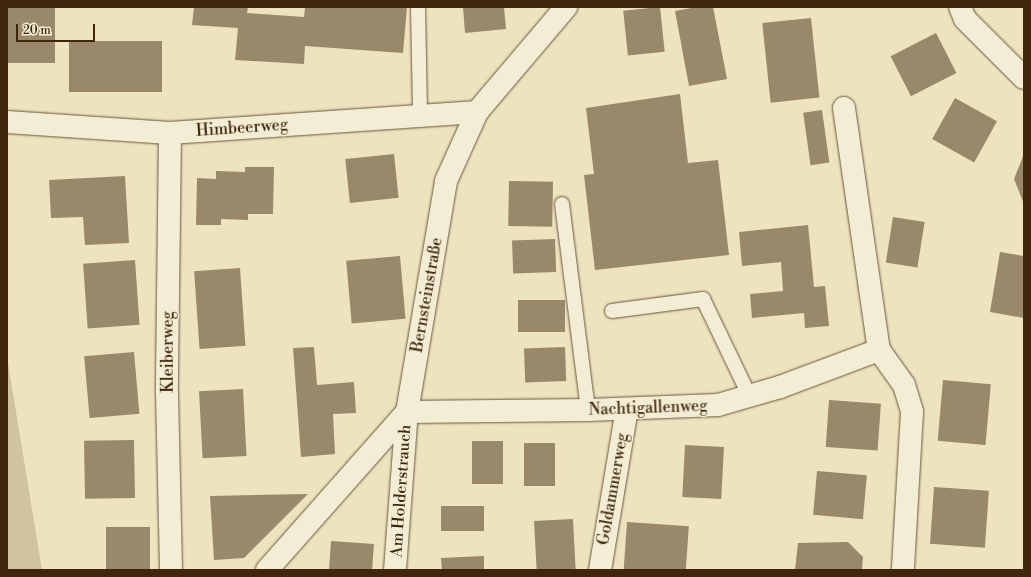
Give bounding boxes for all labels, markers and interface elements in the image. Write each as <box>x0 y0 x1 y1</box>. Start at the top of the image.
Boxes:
scale bar <box>18 16 97 42</box>
text: 20 m <box>23 23 51 38</box>
street label: Himbeerweg <box>195 115 289 141</box>
street label: Bernsteinstraße <box>407 236 447 354</box>
street label: Kleiberweg <box>158 311 178 393</box>
street label: Nachtigallenweg <box>588 396 708 420</box>
street label: Am Holderstrauch <box>387 424 415 558</box>
street label: Goldammerweg <box>594 431 632 547</box>

